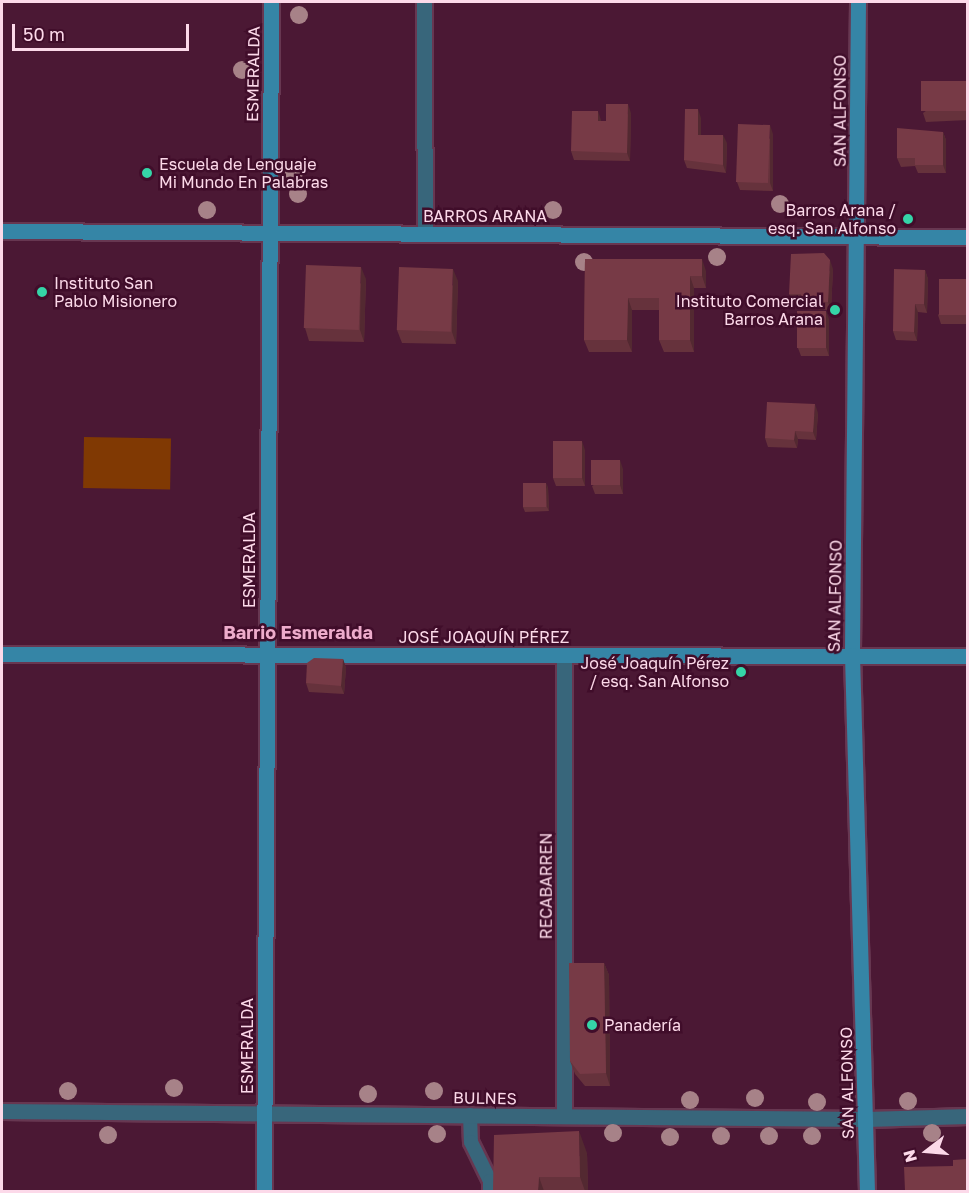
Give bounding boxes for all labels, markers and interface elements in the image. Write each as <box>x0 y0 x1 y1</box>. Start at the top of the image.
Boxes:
scale bar <box>15 12 192 50</box>
text: 50 m <box>23 23 65 45</box>
street label: ESMERALDA <box>243 26 263 122</box>
street label: SAN ALFONSO <box>830 55 850 167</box>
place label: Escuela de Lenguaje Mi Mundo En Palabras <box>159 154 328 192</box>
marker: Escuela de Lenguaje Mi Mundo En Palabras <box>140 166 154 180</box>
place label: Barros Arana / esq. San Alfonso <box>768 200 896 238</box>
street label: BARROS ARANA <box>423 206 547 226</box>
marker: Barros Arana / esq. San Alfonso <box>901 212 915 226</box>
place label: Instituto San Pablo Misionero <box>54 273 177 311</box>
marker: Instituto San Pablo Misionero <box>35 285 49 299</box>
place label: Instituto Comercial Barros Arana <box>676 291 823 329</box>
marker: Instituto Comercial Barros Arana <box>828 303 842 317</box>
street label: ESMERALDA <box>239 512 259 608</box>
street label: SAN ALFONSO <box>824 540 846 652</box>
district label: Barrio Esmeralda <box>223 621 373 643</box>
street label: JOSÉ JOAQUÍN PÉREZ <box>399 627 569 647</box>
place label: José Joaquín Pérez / esq. San Alfonso <box>580 653 729 691</box>
marker: José Joaquín Pérez / esq. San Alfonso <box>734 665 748 679</box>
street label: RECABARREN <box>536 833 556 939</box>
street label: ESMERALDA <box>237 998 257 1094</box>
place label: Panadería <box>604 1015 681 1035</box>
marker: Panadería <box>585 1018 599 1032</box>
street label: SAN ALFONSO <box>836 1027 858 1139</box>
street label: BULNES <box>453 1088 517 1108</box>
north arrow <box>897 1121 957 1181</box>
text: N <box>898 1147 921 1165</box>

